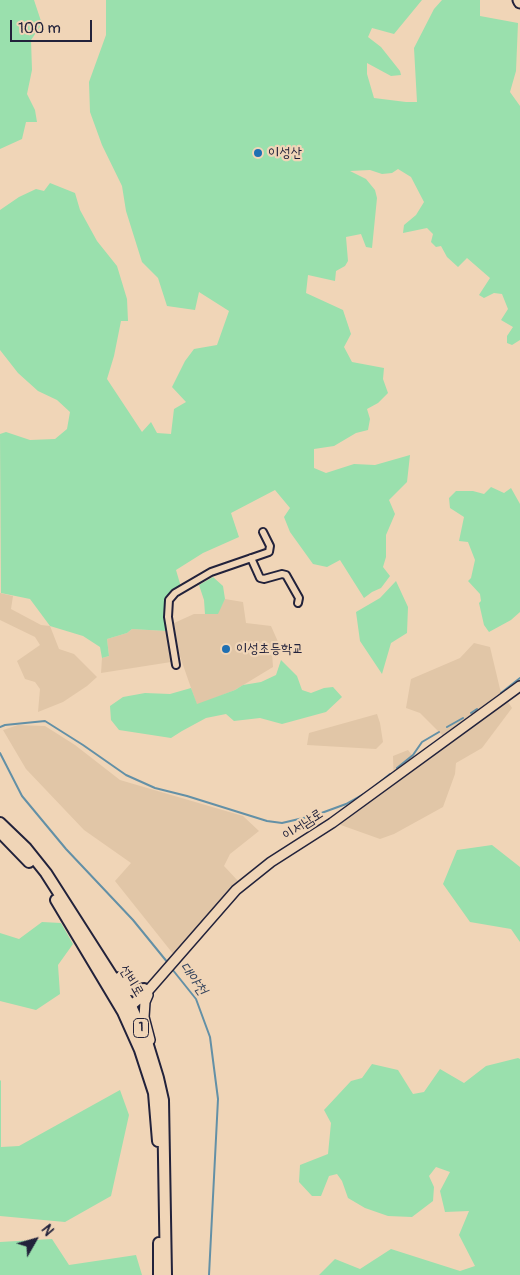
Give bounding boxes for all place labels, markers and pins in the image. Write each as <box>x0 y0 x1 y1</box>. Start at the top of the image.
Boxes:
place label: 이성산 <box>268 145 302 161</box>
marker: 이성산 <box>252 147 264 159</box>
place label: 이성초등학교 <box>236 641 304 657</box>
marker: 이성초등학교 <box>220 643 232 655</box>

